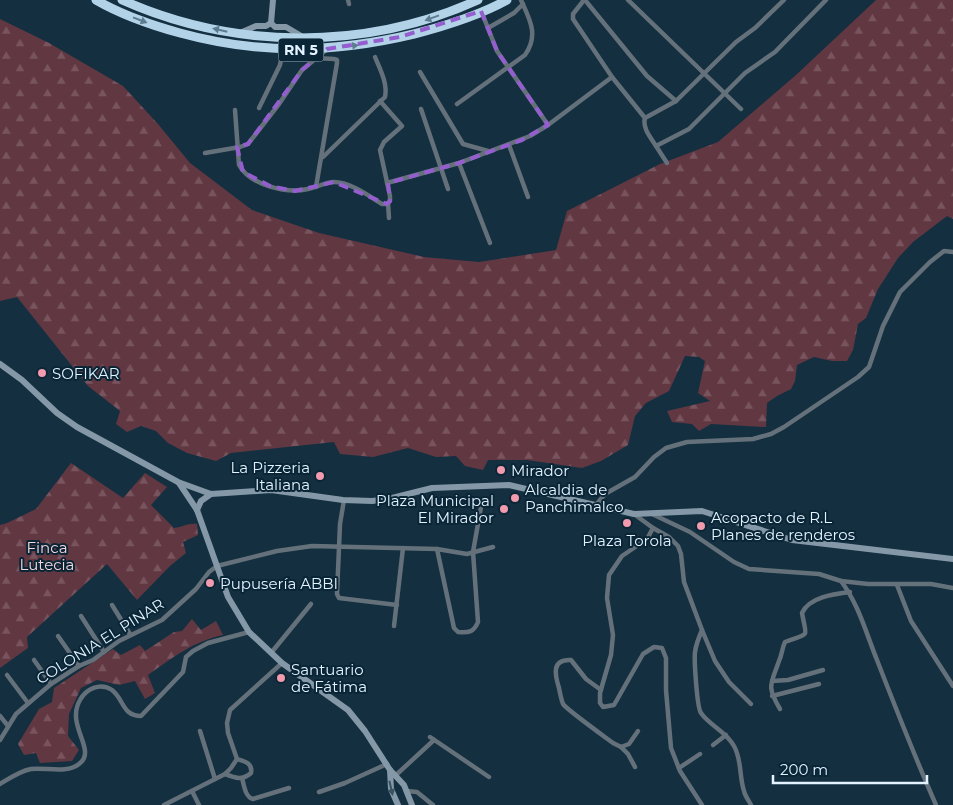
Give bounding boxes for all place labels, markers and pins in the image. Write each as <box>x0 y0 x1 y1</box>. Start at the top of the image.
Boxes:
place label: SOFIKAR <box>52 364 120 383</box>
marker: SOFIKAR <box>36 367 48 379</box>
place label: La Pizzeria Italiana <box>231 458 310 494</box>
place label: Mirador <box>511 461 569 480</box>
marker: Mirador <box>495 464 507 476</box>
marker: La Pizzeria Italiana <box>314 470 326 482</box>
place label: Alcaldia de Panchimalco <box>525 480 624 516</box>
place label: Plaza Municipal El Mirador <box>376 491 494 527</box>
marker: Alcaldia de Panchimalco <box>509 492 521 504</box>
marker: Plaza Municipal El Mirador <box>498 503 510 515</box>
place label: Acopacto de R.L Planes de renderos <box>711 508 855 544</box>
marker: Plaza Torola <box>621 517 633 529</box>
marker: Acopacto de R.L Planes de renderos <box>695 520 707 532</box>
place label: Plaza Torola <box>582 531 672 550</box>
place label: Pupusería ABBI <box>220 574 338 593</box>
marker: Pupusería ABBI <box>204 577 216 589</box>
place label: Santuario de Fátima <box>291 660 367 696</box>
marker: Santuario de Fátima <box>275 672 287 684</box>

